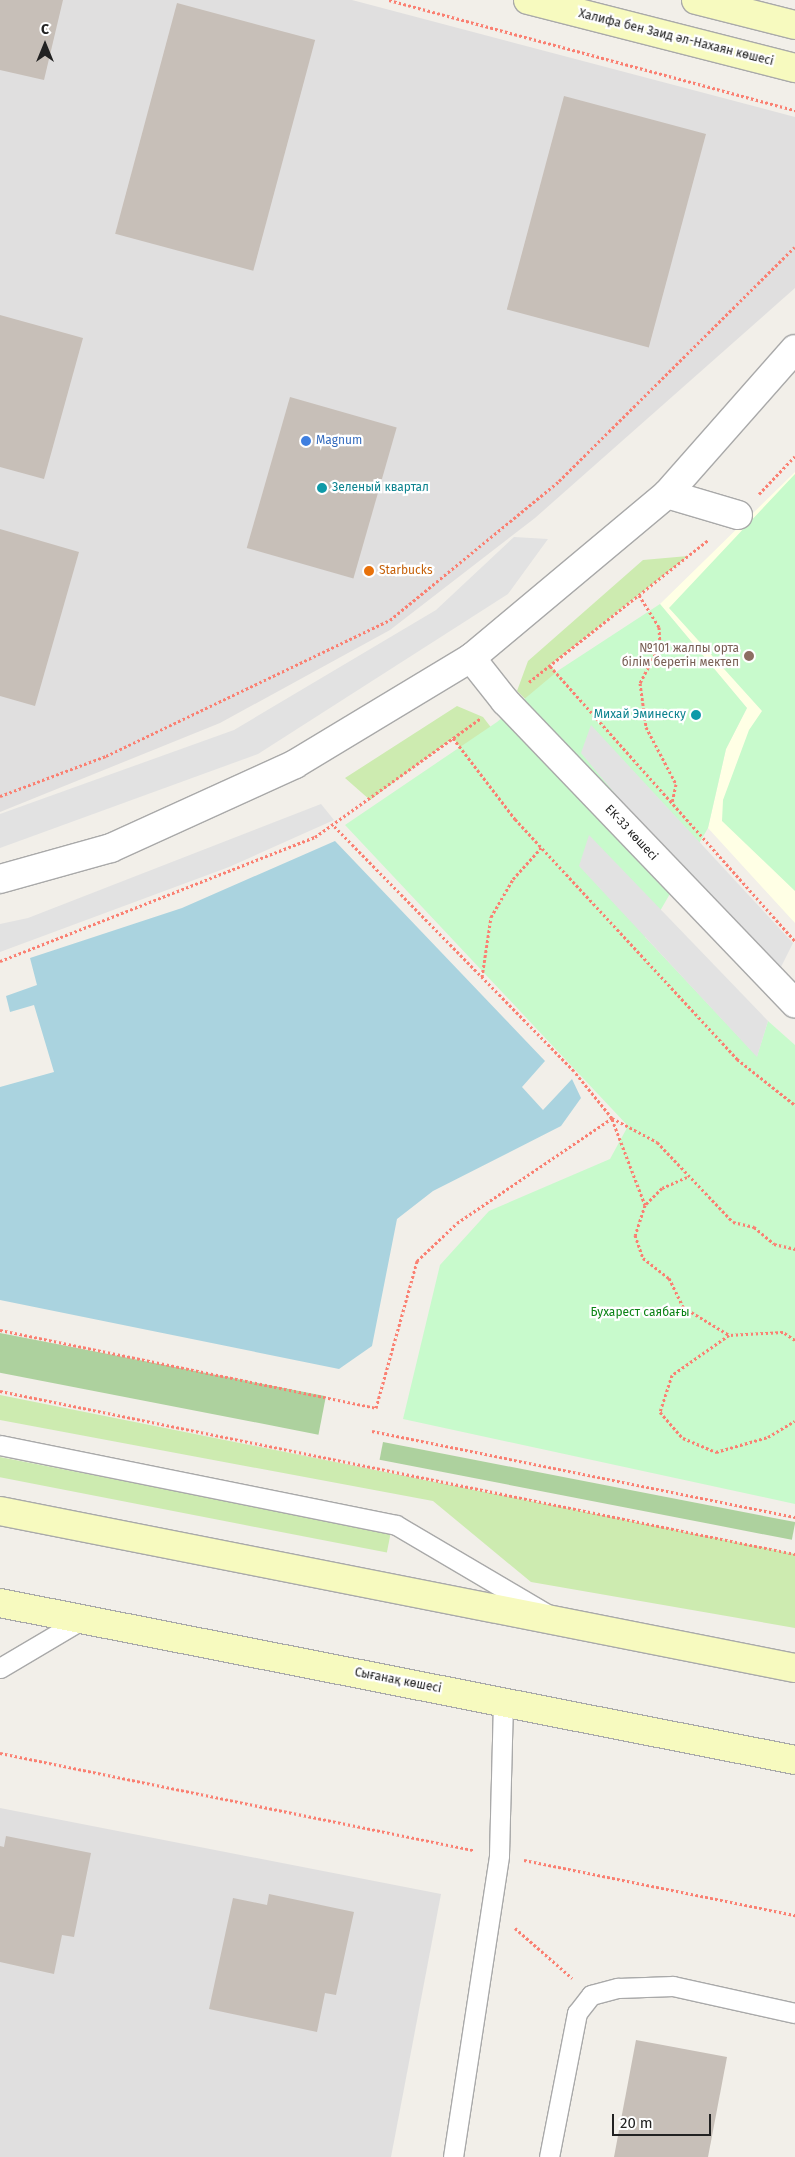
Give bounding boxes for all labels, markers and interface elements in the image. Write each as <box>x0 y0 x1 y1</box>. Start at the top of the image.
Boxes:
street label: Халифа бен Заид әл-Нахаян көшесі <box>577 7 775 69</box>
north arrow <box>20 20 70 70</box>
text: С <box>41 21 49 38</box>
place label: Magnum <box>316 434 362 448</box>
marker: Magnum <box>300 435 312 447</box>
place label: Зеленый квартал <box>332 481 429 495</box>
marker: Зеленый квартал <box>316 482 328 494</box>
place label: Starbucks <box>379 564 432 578</box>
marker: Starbucks <box>363 565 375 577</box>
place label: №101 жалпы орта білім беретін мектеп <box>622 642 739 670</box>
marker: №101 жалпы орта білім беретін мектеп <box>743 650 755 662</box>
place label: Михай Эминеску <box>594 708 686 722</box>
marker: Михай Эминеску <box>690 709 702 721</box>
street label: ЕК-33 көшесі <box>602 802 660 864</box>
park label: Бухарест саябағы <box>590 1306 690 1320</box>
street label: Сығанақ көшесі <box>353 1666 443 1696</box>
scale bar <box>615 2104 714 2136</box>
text: 20 m <box>620 2114 653 2132</box>

